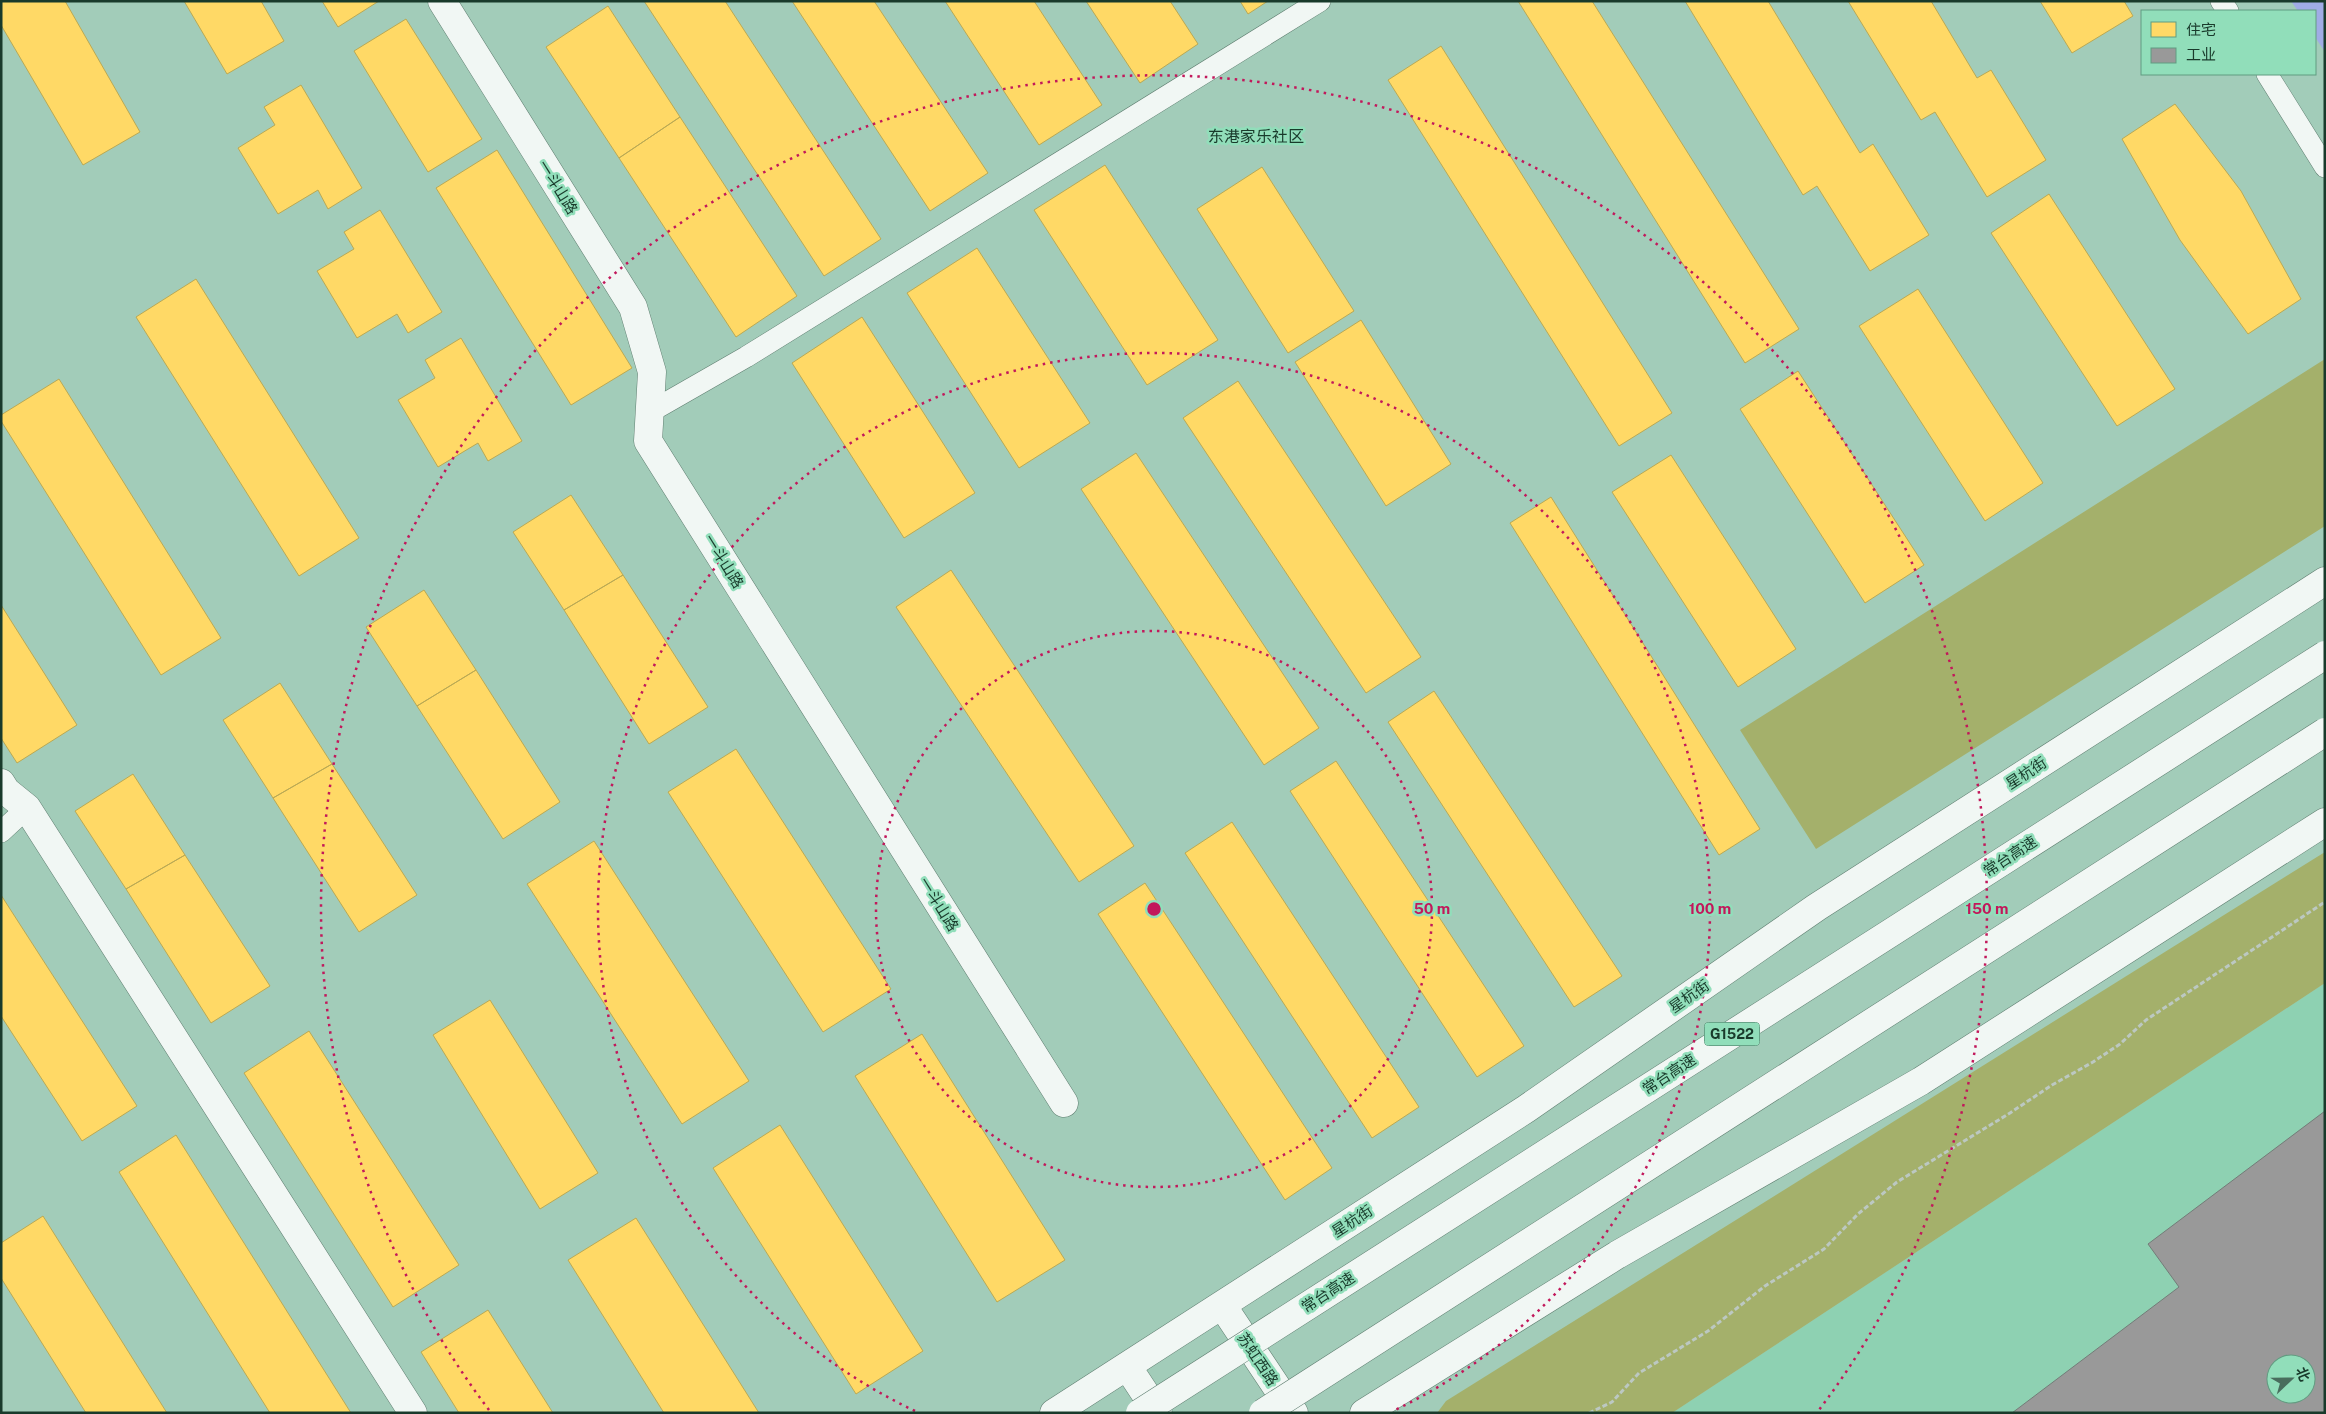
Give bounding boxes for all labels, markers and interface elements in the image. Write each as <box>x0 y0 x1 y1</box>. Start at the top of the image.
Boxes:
legend <box>2141 10 2316 75</box>
text: 住宅 <box>2186 21 2216 38</box>
text: 工业 <box>2186 46 2216 63</box>
district label: 东港家乐社区 <box>1208 127 1304 146</box>
street label: 一斗山路 <box>535 157 581 217</box>
street label: 一斗山路 <box>701 531 747 591</box>
street label: 星杭街 <box>2002 754 2050 792</box>
street label: 常台高速 <box>1980 833 2040 879</box>
street label: 一斗山路 <box>916 874 962 934</box>
centre of rings <box>1145 900 1163 918</box>
text: 50 m <box>1414 900 1450 917</box>
text: 100 m <box>1689 900 1731 917</box>
text: 150 m <box>1965 900 2009 917</box>
street label: 星杭街 <box>1666 976 1712 1016</box>
road number: G1522 <box>1704 1022 1760 1046</box>
street label: 常台高速 <box>1639 1051 1699 1097</box>
street label: 星杭街 <box>1328 1202 1376 1240</box>
street label: 常台高速 <box>1298 1269 1358 1315</box>
street label: 苏虹西路 <box>1234 1329 1282 1389</box>
north arrow <box>2266 1354 2316 1404</box>
text: 北 <box>2293 1365 2313 1384</box>

